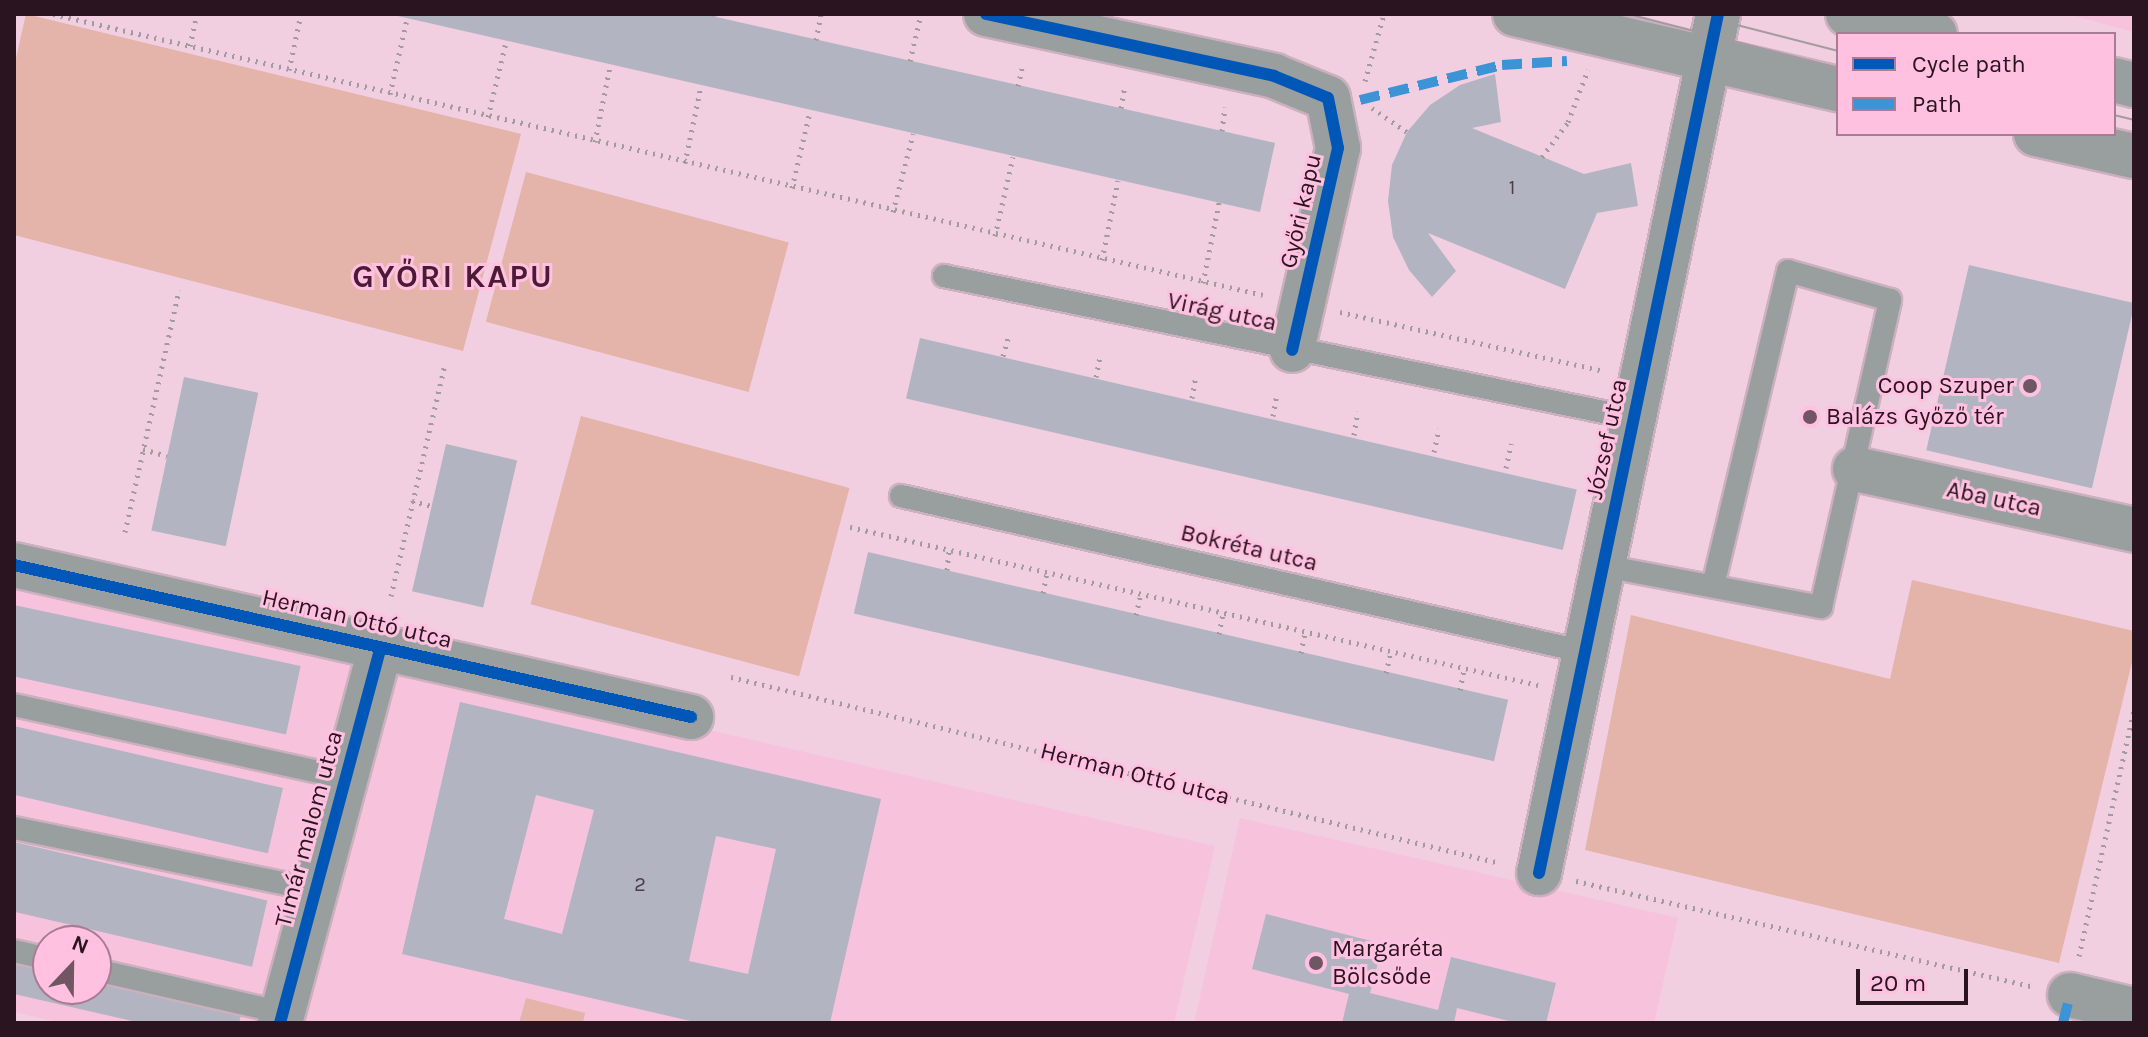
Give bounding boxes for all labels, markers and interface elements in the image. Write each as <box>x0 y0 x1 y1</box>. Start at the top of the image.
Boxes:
legend <box>1836 32 2116 136</box>
text: Cycle path <box>1912 50 2026 78</box>
text: Path <box>1912 90 1962 118</box>
street label: Győri kapu <box>1274 151 1328 271</box>
house number: 1 <box>1509 175 1515 199</box>
district label: GYŐRI KAPU <box>352 258 554 296</box>
street label: Virág utca <box>1165 286 1279 338</box>
place label: Coop Szuper <box>1878 372 2014 400</box>
street label: József utca <box>1580 376 1634 502</box>
marker: Coop Szuper <box>2021 377 2039 395</box>
place label: Balázs Győző tér <box>1826 403 2004 431</box>
marker: Balázs Győző tér <box>1801 408 1819 426</box>
street label: Aba utca <box>1944 475 2044 523</box>
street label: Bokréta utca <box>1178 518 1320 578</box>
street label: Herman Ottó utca <box>259 583 455 655</box>
street label: Tímár malom utca <box>269 728 349 930</box>
street label: Herman Ottó utca <box>1037 737 1233 811</box>
house number: 2 <box>634 872 646 896</box>
north arrow <box>32 925 112 1005</box>
text: N <box>68 930 92 960</box>
place label: Margaréta Bölcsőde <box>1332 935 1444 991</box>
scale bar <box>1860 953 1972 1003</box>
marker: Margaréta Bölcsőde <box>1307 954 1325 972</box>
text: 20 m <box>1870 969 1926 997</box>

